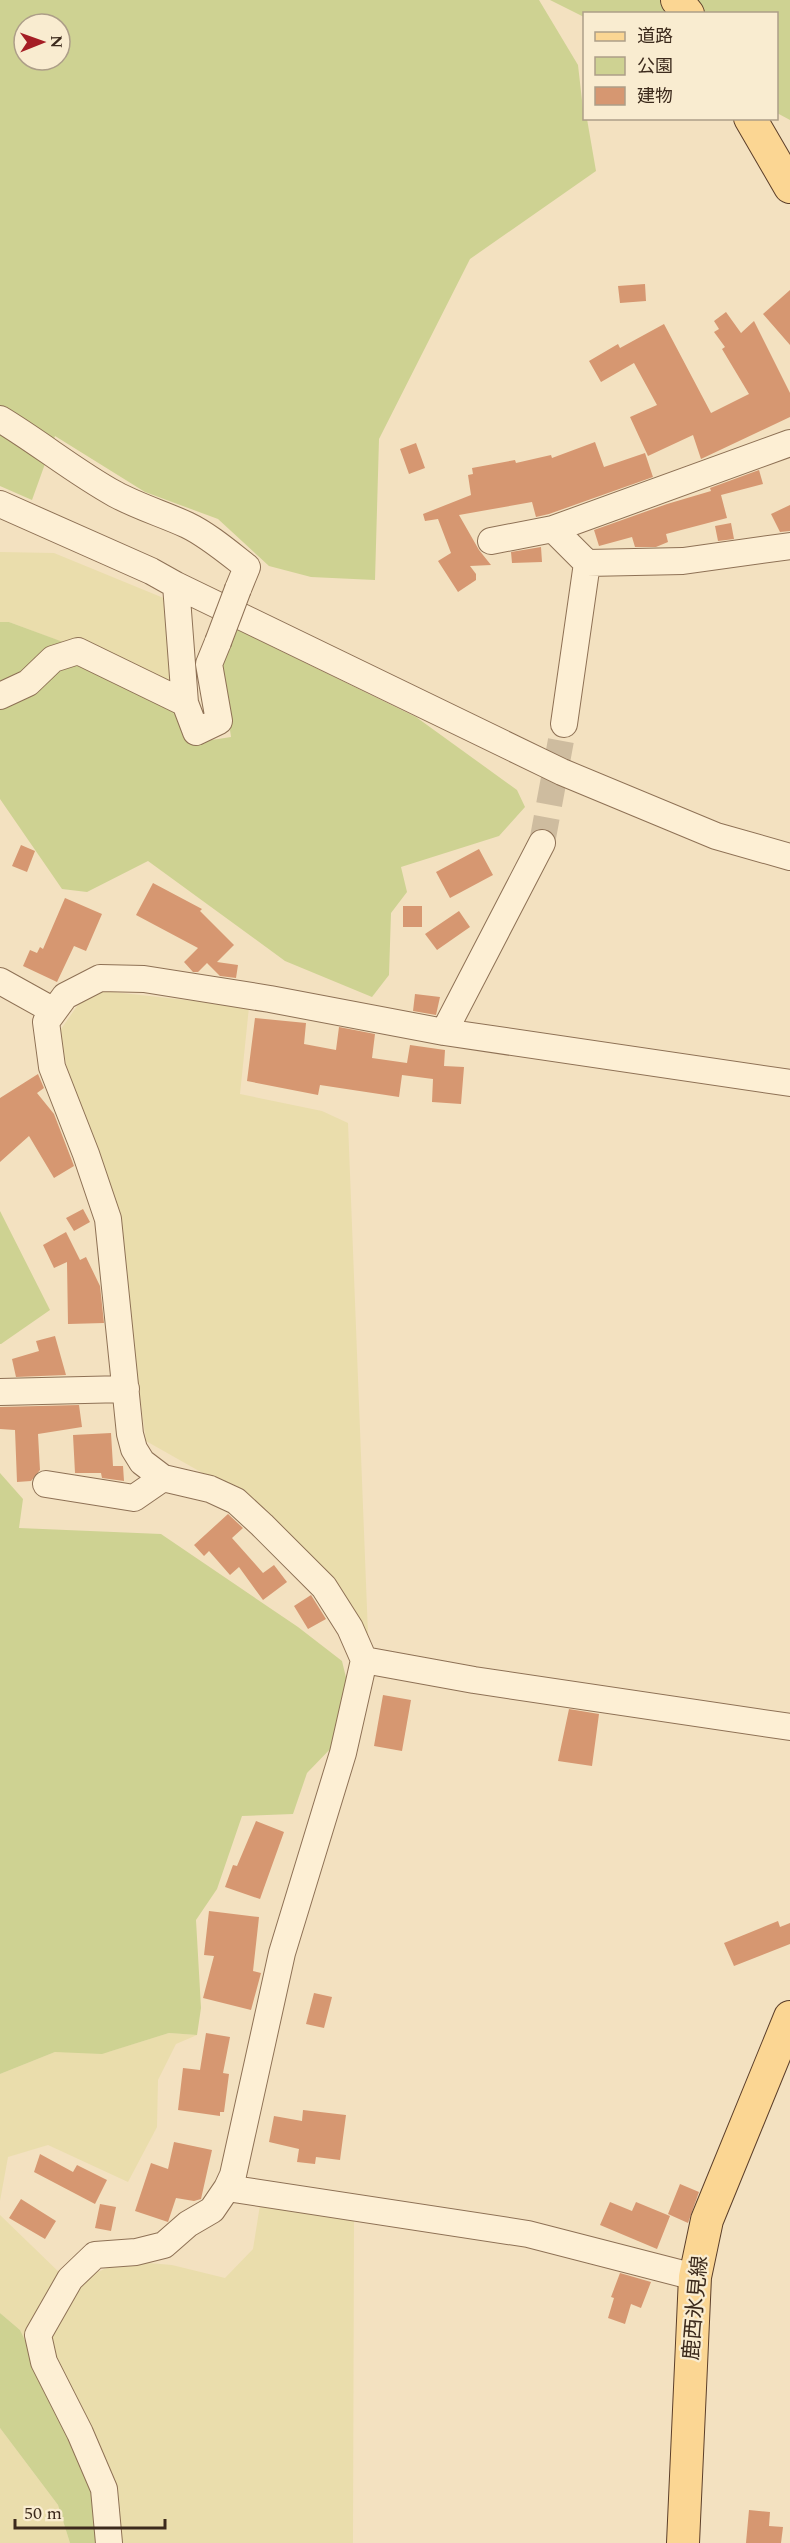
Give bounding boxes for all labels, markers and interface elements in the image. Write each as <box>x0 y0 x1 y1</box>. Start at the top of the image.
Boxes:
north arrow <box>12 12 72 72</box>
legend <box>583 12 778 120</box>
text: 道路 <box>637 23 673 50</box>
text: N <box>44 35 68 48</box>
text: 公園 <box>637 53 673 80</box>
text: 建物 <box>637 83 673 110</box>
street label: 鹿西氷見線 <box>675 2254 717 2362</box>
scale bar <box>15 2492 165 2530</box>
text: 50 m <box>24 2500 62 2527</box>

